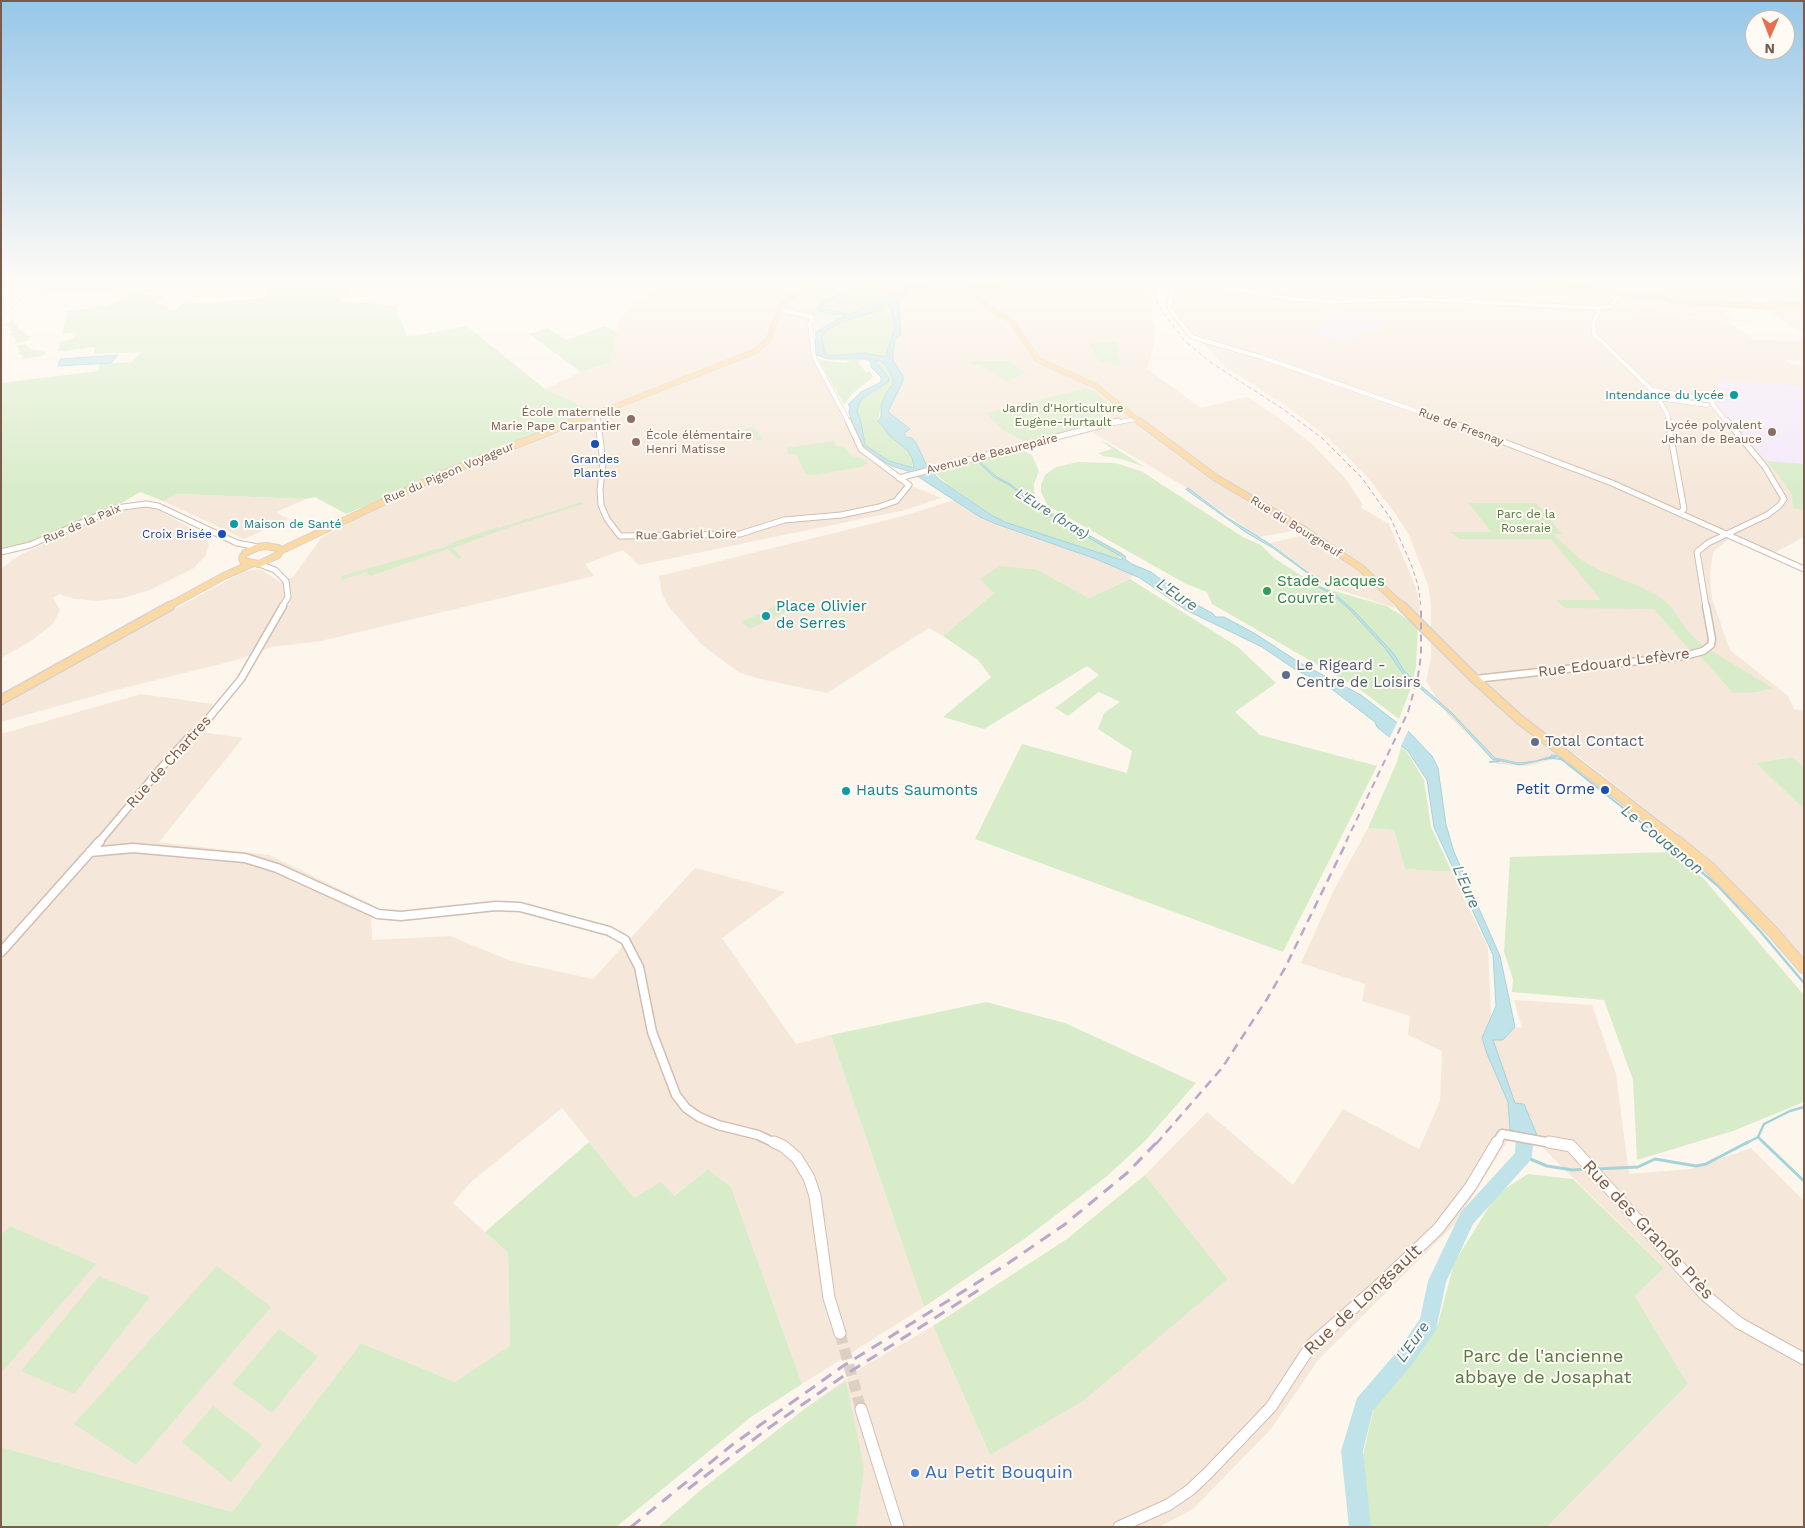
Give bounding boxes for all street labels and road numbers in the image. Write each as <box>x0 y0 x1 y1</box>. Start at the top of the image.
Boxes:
street label: Rue de Fresnay <box>1416 405 1506 449</box>
street label: Avenue de Beaurepaire <box>925 431 1059 477</box>
street label: Rue du Pigeon Voyageur <box>382 439 516 507</box>
street label: Rue du Bourgneuf <box>1248 493 1344 561</box>
street label: Rue de la Paix <box>41 501 123 547</box>
street label: Rue Gabriel Loire <box>635 527 737 543</box>
street label: Rue Edouard Lefèvre <box>1537 645 1691 681</box>
street label: Rue de Chartres <box>123 712 215 812</box>
street label: Rue des Grands Près <box>1578 1156 1718 1304</box>
street label: Rue de Longsault <box>1300 1240 1426 1360</box>

